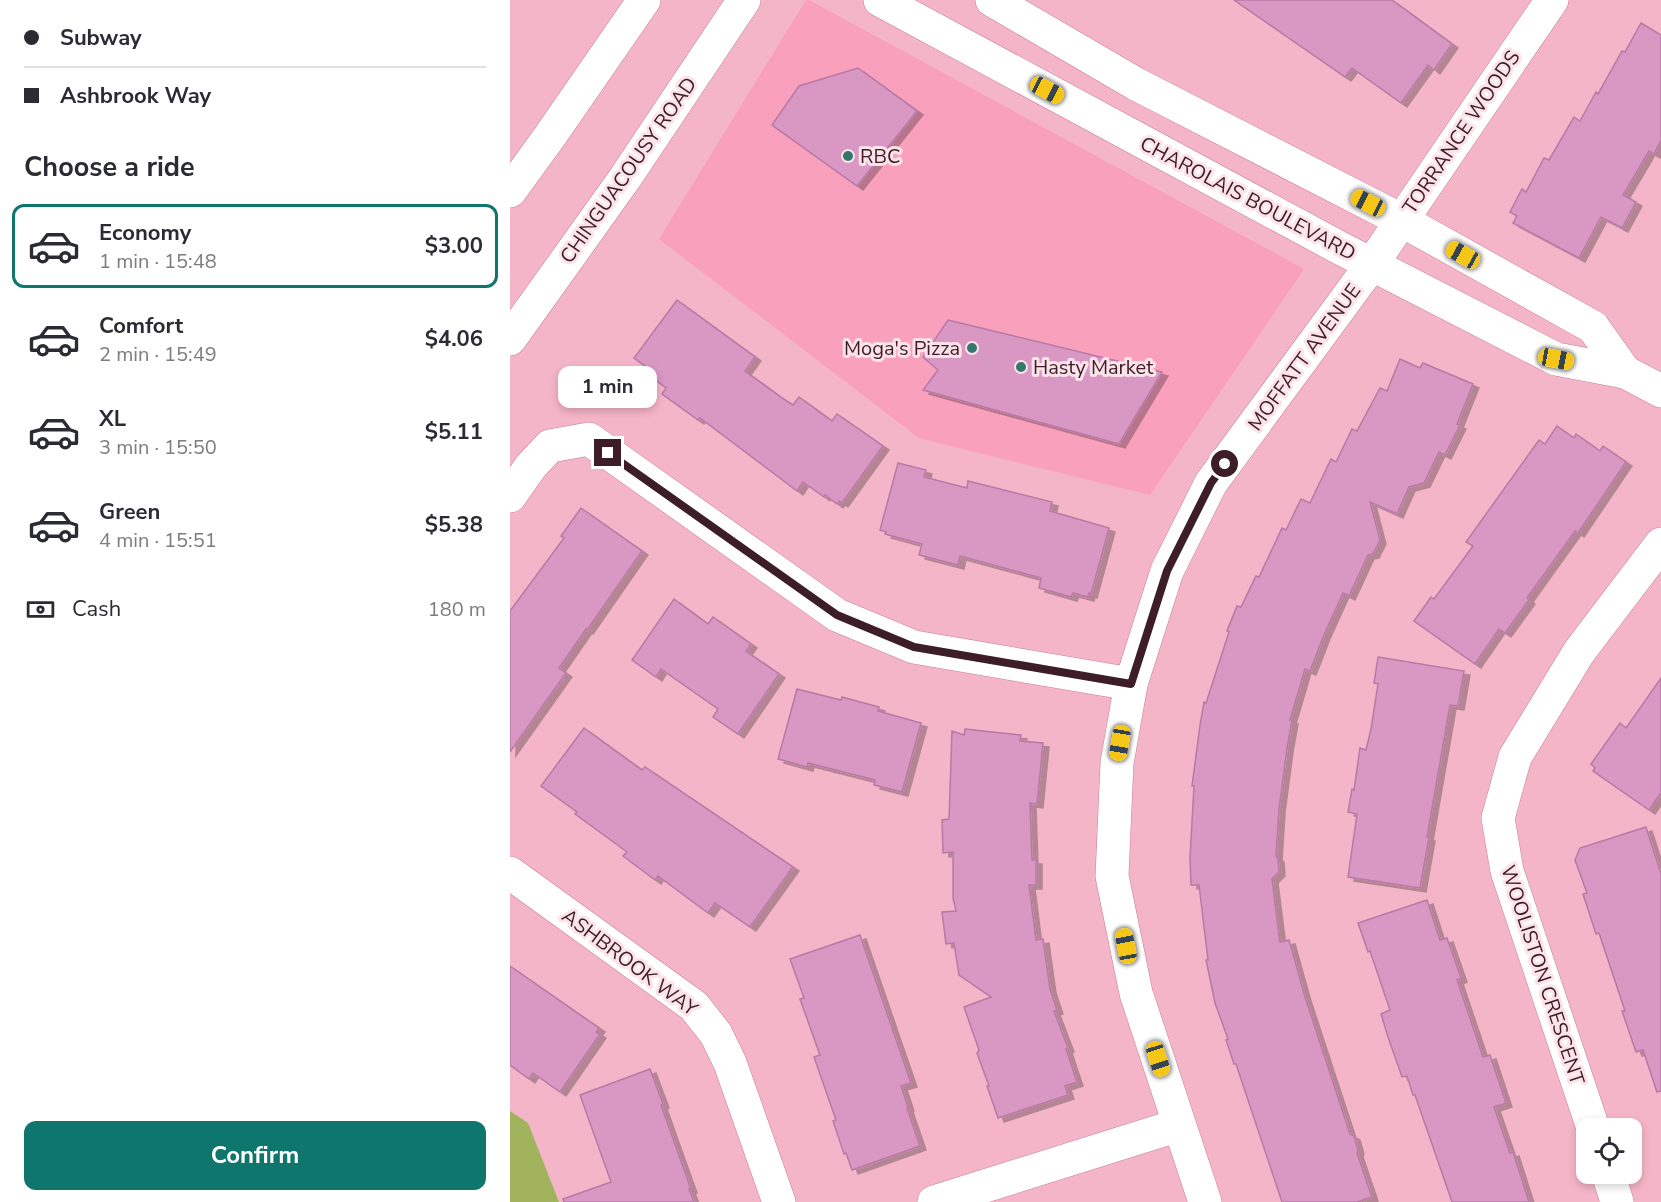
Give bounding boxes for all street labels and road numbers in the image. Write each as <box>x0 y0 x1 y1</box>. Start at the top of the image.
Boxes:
street label: TORRANCE WOODS <box>1396 45 1526 219</box>
street label: CHINGUACOUSY ROAD <box>554 72 703 269</box>
street label: CHAROLAIS BOULEVARD <box>1135 130 1360 267</box>
street label: MOFFATT AVENUE <box>1242 278 1367 436</box>
street label: WOOLISTON CRESCENT <box>1494 862 1591 1088</box>
street label: ASHBROOK WAY <box>556 903 704 1023</box>

